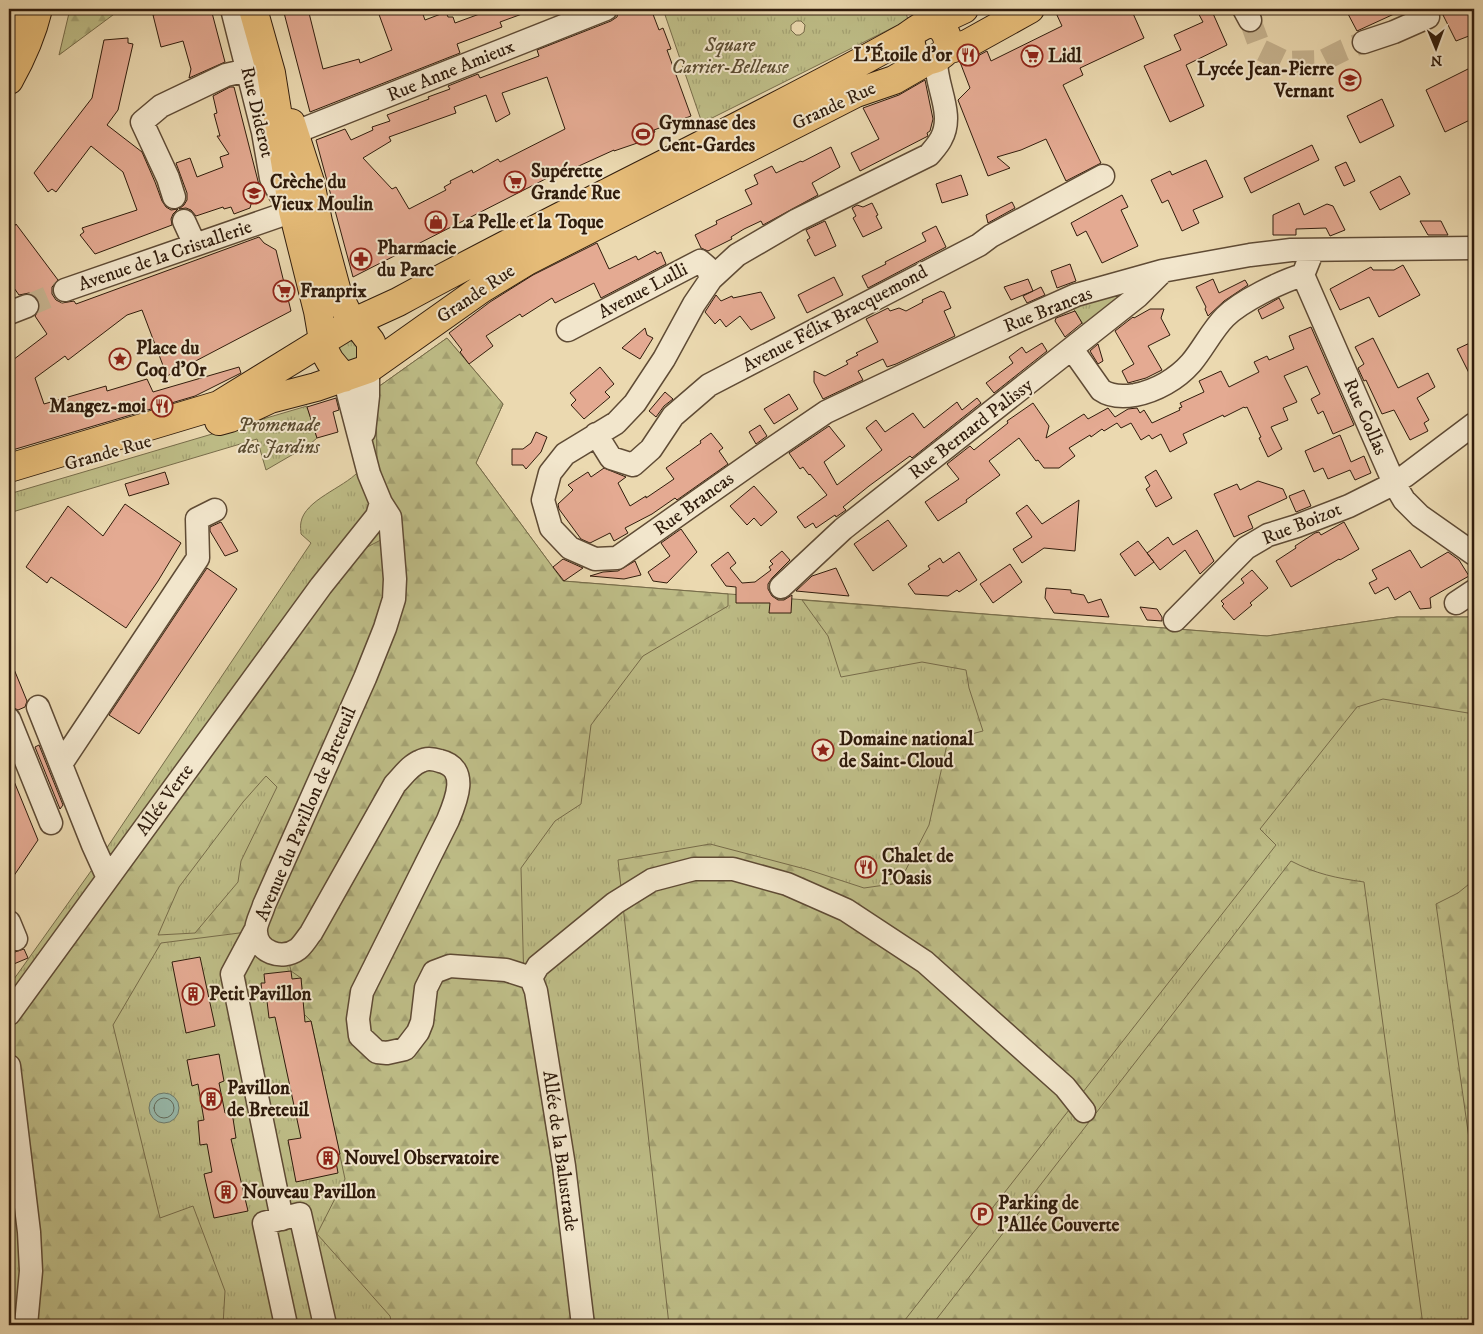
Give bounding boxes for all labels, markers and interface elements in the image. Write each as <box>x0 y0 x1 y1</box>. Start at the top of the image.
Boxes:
north arrow <box>1410 22 1460 72</box>
park label: Square Carrier-Belleuse <box>672 34 789 79</box>
street label: Rue Anne Amieux <box>384 35 519 107</box>
place label: L'Étoile d'or <box>853 42 953 67</box>
restaurant icon: L'Étoile d'or <box>956 43 980 67</box>
supermarket icon: Lidl <box>1020 44 1044 68</box>
place label: Lidl <box>1048 45 1082 68</box>
text: N <box>1430 51 1442 69</box>
place label: Lycée Jean-Pierre Vernant <box>1197 58 1335 103</box>
street label: Rue Diderot <box>235 64 279 160</box>
school or university icon: Lycée Jean-Pierre Vernant <box>1338 68 1362 92</box>
street label: Grande Rue <box>789 77 879 135</box>
place label: Gymnase des Cent-Gardes <box>659 112 756 157</box>
sports icon: Gymnase des Cent-Gardes <box>631 122 655 146</box>
place label: Supérette Grande Rue <box>531 160 621 205</box>
supermarket icon: Supérette Grande Rue <box>503 170 527 194</box>
place label: Crèche du Vieux Moulin <box>269 171 374 216</box>
school or university icon: Crèche du Vieux Moulin <box>242 181 266 205</box>
shop icon: La Pelle et la Toque <box>424 210 448 234</box>
place label: La Pelle et la Toque <box>452 211 604 235</box>
street label: Avenue de la Cristallerie <box>75 215 255 297</box>
place label: Pharmacie du Parc <box>377 237 457 282</box>
pharmacy icon: Pharmacie du Parc <box>349 247 373 271</box>
street label: Avenue Lulli <box>594 258 692 324</box>
street label: Grande Rue <box>433 259 520 329</box>
street label: Avenue Félix Bracquemond <box>738 260 932 378</box>
supermarket icon: Franprix <box>272 279 296 303</box>
place label: Franprix <box>300 280 367 303</box>
street label: Rue Brancas <box>1000 282 1096 338</box>
place label: Place du Coq d'Or <box>136 337 207 383</box>
place icon: Place du Coq d'Or <box>108 347 132 371</box>
street label: Rue Bernard Palissy <box>905 373 1038 484</box>
street label: Rue Collas <box>1338 375 1392 459</box>
restaurant icon: Mangez-moi <box>150 394 174 418</box>
place label: Mangez-moi <box>49 395 146 418</box>
park label: Promenade des Jardins <box>237 414 321 459</box>
street label: Grande Rue <box>62 430 154 476</box>
street label: Rue Brancas <box>650 467 738 541</box>
street label: Rue Boizot <box>1259 498 1345 550</box>
street label: Avenue du Pavillon de Breteuil <box>250 703 362 925</box>
place label: Domaine national de Saint-Cloud <box>839 728 974 773</box>
place icon: Domaine national de Saint-Cloud <box>811 738 835 762</box>
street label: Allée Verte <box>131 759 199 840</box>
place label: Chalet de l'Oasis <box>881 845 954 890</box>
restaurant icon: Chalet de l'Oasis <box>854 855 878 879</box>
building icon: Petit Pavillon <box>181 982 205 1006</box>
place label: Petit Pavillon <box>209 983 313 1006</box>
street label: Allée de la Balustrade <box>537 1069 583 1233</box>
place label: Pavillon de Breteuil <box>227 1077 309 1122</box>
building icon: Pavillon de Breteuil <box>199 1087 223 1111</box>
building icon: Nouvel Observatoire <box>316 1146 340 1170</box>
place label: Nouvel Observatoire <box>344 1147 499 1170</box>
building icon: Nouveau Pavillon <box>214 1180 238 1204</box>
place label: Nouveau Pavillon <box>242 1181 377 1204</box>
place label: Parking de l'Allée Couverte <box>997 1192 1120 1237</box>
parking icon: Parking de l'Allée Couverte <box>970 1202 994 1226</box>

